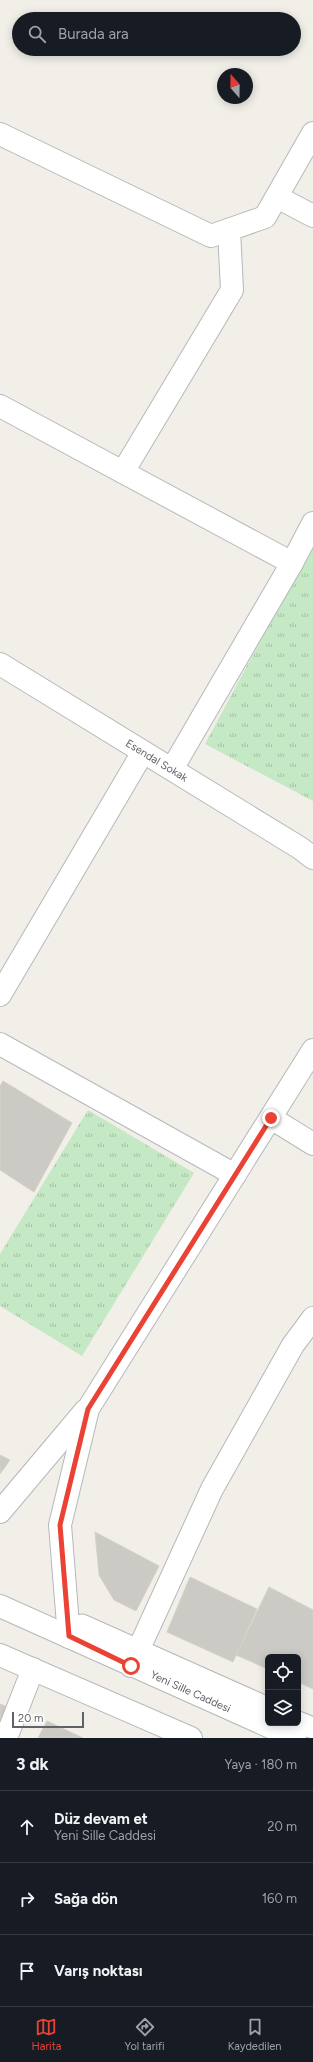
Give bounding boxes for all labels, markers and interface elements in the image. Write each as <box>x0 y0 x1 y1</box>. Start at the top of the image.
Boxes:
search box <box>12 12 301 56</box>
icon: search <box>26 23 48 45</box>
text: Burada ara <box>58 25 129 43</box>
north arrow <box>217 68 253 104</box>
street label: Esendal Sokak <box>123 736 191 784</box>
route end <box>262 1109 280 1127</box>
map controls <box>265 1654 301 1726</box>
button: locate <box>265 1654 301 1690</box>
route start <box>122 1657 140 1675</box>
street label: Yeni Sille Caddesi <box>149 1668 233 1715</box>
button: layers <box>265 1690 301 1726</box>
scale bar <box>12 1710 84 1729</box>
text: 20 m <box>18 1712 43 1725</box>
text: 3 dk <box>16 1754 49 1774</box>
text: Yaya · 180 m <box>224 1757 297 1772</box>
text: Düz devam et <box>54 1810 148 1828</box>
icon: ahead <box>16 1816 38 1838</box>
text: 20 m <box>267 1819 297 1834</box>
text: Yeni Sille Caddesi <box>54 1828 156 1843</box>
icon: right <box>16 1888 38 1910</box>
text: Sağa dön <box>54 1890 118 1908</box>
text: 160 m <box>262 1891 297 1906</box>
icon: arrive <box>16 1960 38 1982</box>
text: Varış noktası <box>54 1962 143 1980</box>
tab: Harita <box>32 2016 61 2053</box>
tab: Yol tarifi <box>124 2016 165 2053</box>
tab: Kaydedilen <box>228 2016 281 2053</box>

